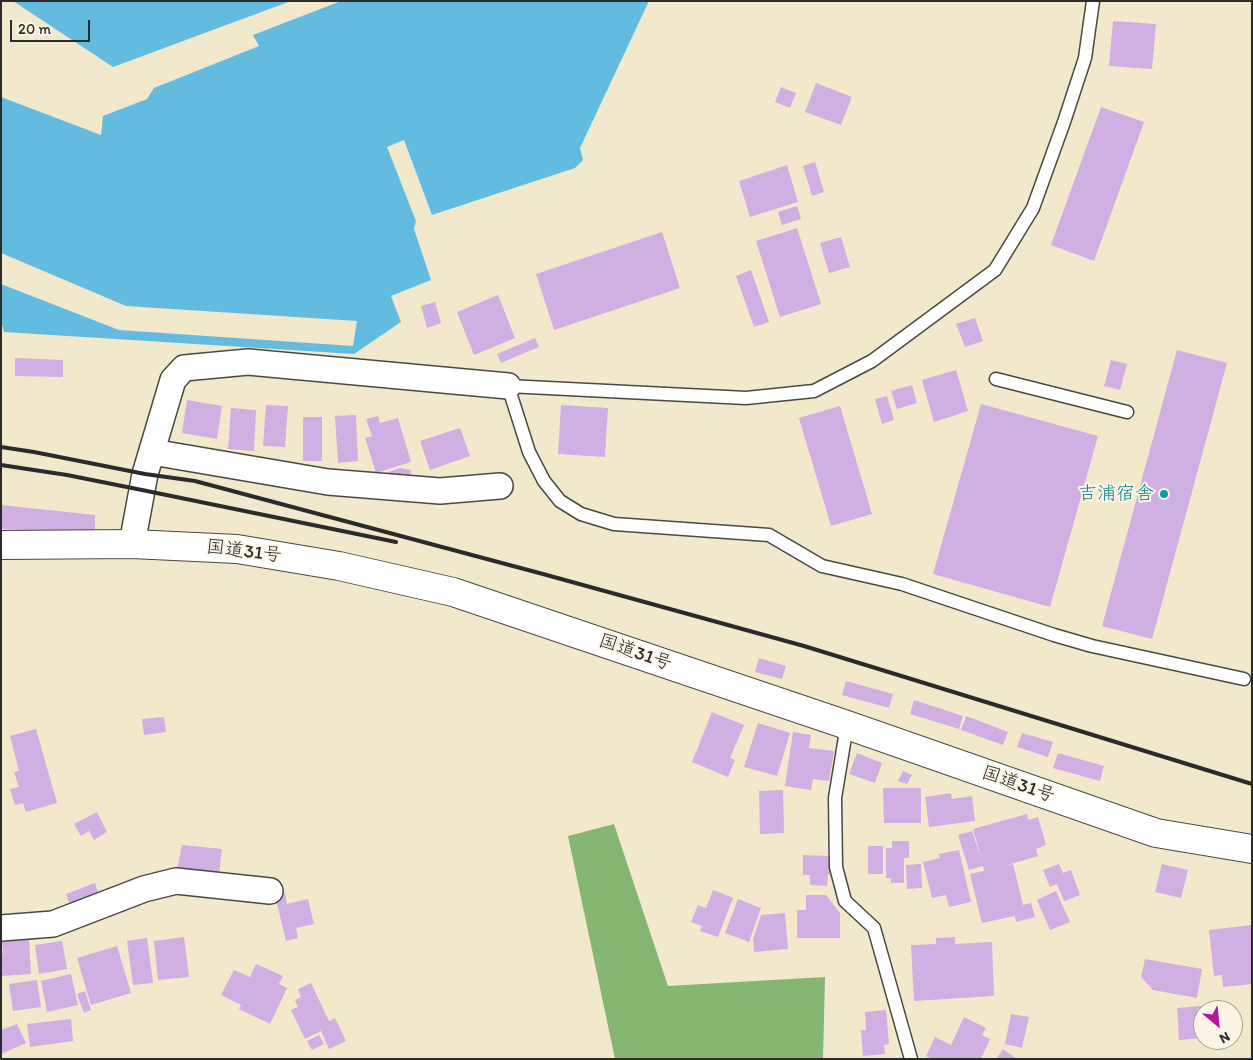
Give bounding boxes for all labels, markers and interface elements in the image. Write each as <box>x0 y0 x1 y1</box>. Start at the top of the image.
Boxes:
scale bar <box>12 10 92 42</box>
text: 20 m <box>18 20 51 38</box>
place label: 吉浦宿舎 <box>1078 483 1154 505</box>
marker: 吉浦宿舎 <box>1158 488 1170 500</box>
street label: 国道31号 <box>205 536 283 568</box>
street label: 国道31号 <box>595 630 675 676</box>
street label: 国道31号 <box>978 762 1058 808</box>
north arrow <box>1193 1000 1243 1050</box>
text: N <box>1217 1028 1233 1048</box>

